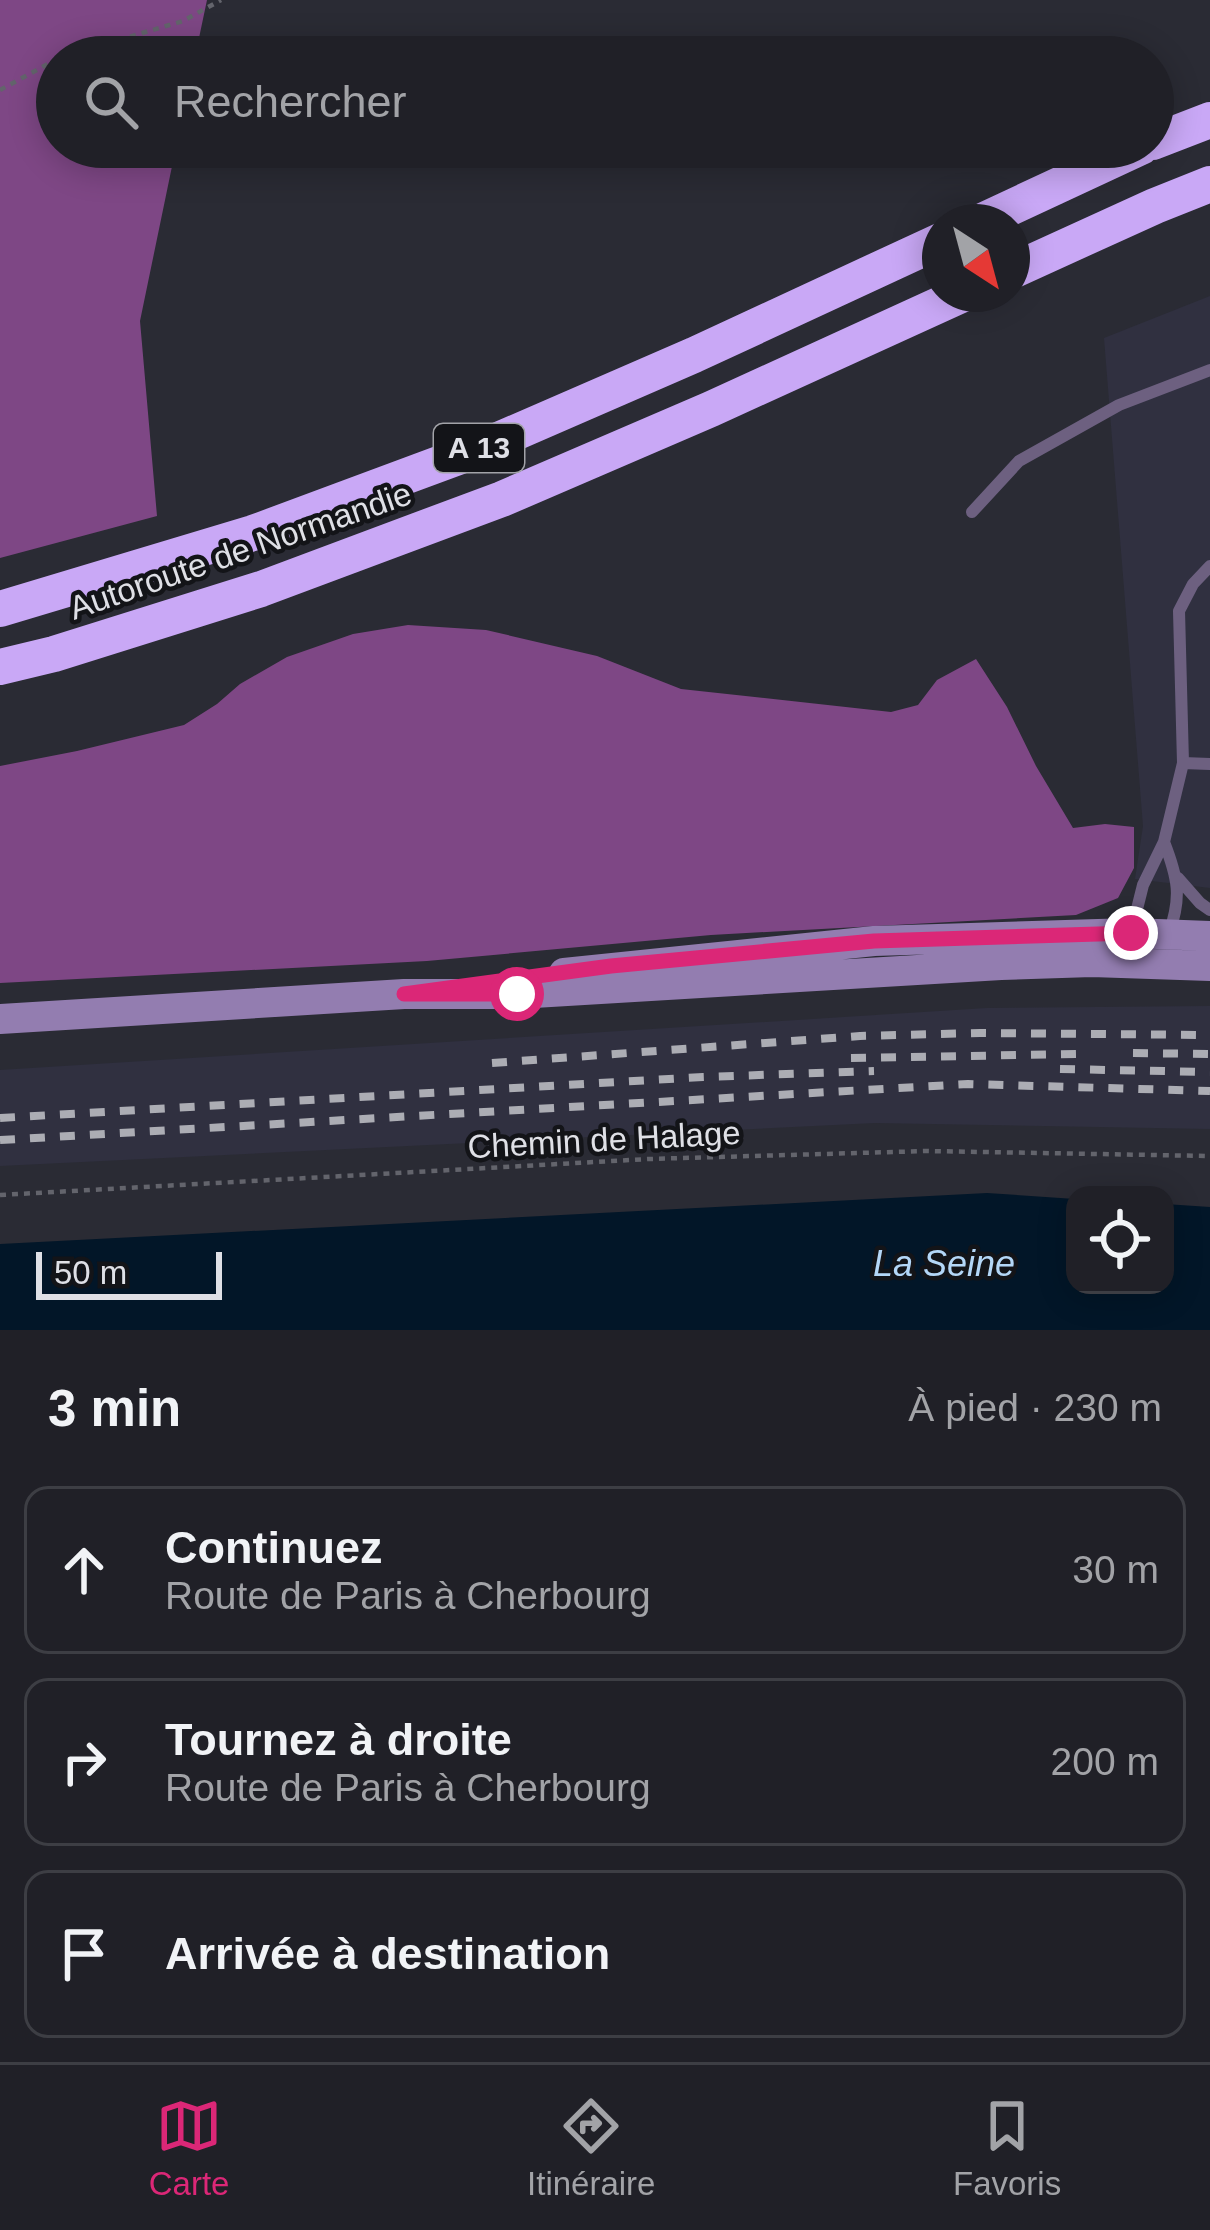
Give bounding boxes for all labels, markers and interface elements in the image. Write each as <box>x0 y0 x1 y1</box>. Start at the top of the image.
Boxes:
search box <box>36 36 1174 168</box>
icon: search <box>78 69 144 135</box>
text: Rechercher <box>174 76 407 127</box>
north arrow <box>922 204 1030 312</box>
road number: A 13 <box>434 424 524 472</box>
street label: Autoroute de Normandie <box>64 474 416 626</box>
route end <box>1104 906 1158 960</box>
route start <box>490 967 544 1021</box>
street label: Chemin de Halage <box>467 1114 741 1165</box>
map controls <box>1066 1186 1174 1294</box>
button: locate <box>1066 1186 1174 1294</box>
water label: La Seine <box>873 1243 1015 1284</box>
scale bar <box>36 1246 222 1299</box>
text: 50 m <box>54 1254 127 1291</box>
text: 3 min <box>48 1380 181 1437</box>
text: À pied · 230 m <box>908 1386 1162 1429</box>
text: Continuez <box>165 1522 382 1573</box>
icon: ahead <box>51 1537 117 1603</box>
text: 30 m <box>1072 1548 1159 1591</box>
text: Route de Paris à Cherbourg <box>165 1574 651 1617</box>
text: Tournez à droite <box>165 1714 512 1765</box>
icon: right <box>51 1729 117 1795</box>
text: 200 m <box>1051 1740 1159 1783</box>
text: Route de Paris à Cherbourg <box>165 1766 651 1809</box>
icon: arrive <box>51 1921 117 1987</box>
text: Arrivée à destination <box>165 1928 610 1979</box>
tab: Carte <box>149 2093 229 2203</box>
tab: Itinéraire <box>527 2093 655 2203</box>
tab: Favoris <box>953 2093 1061 2203</box>

